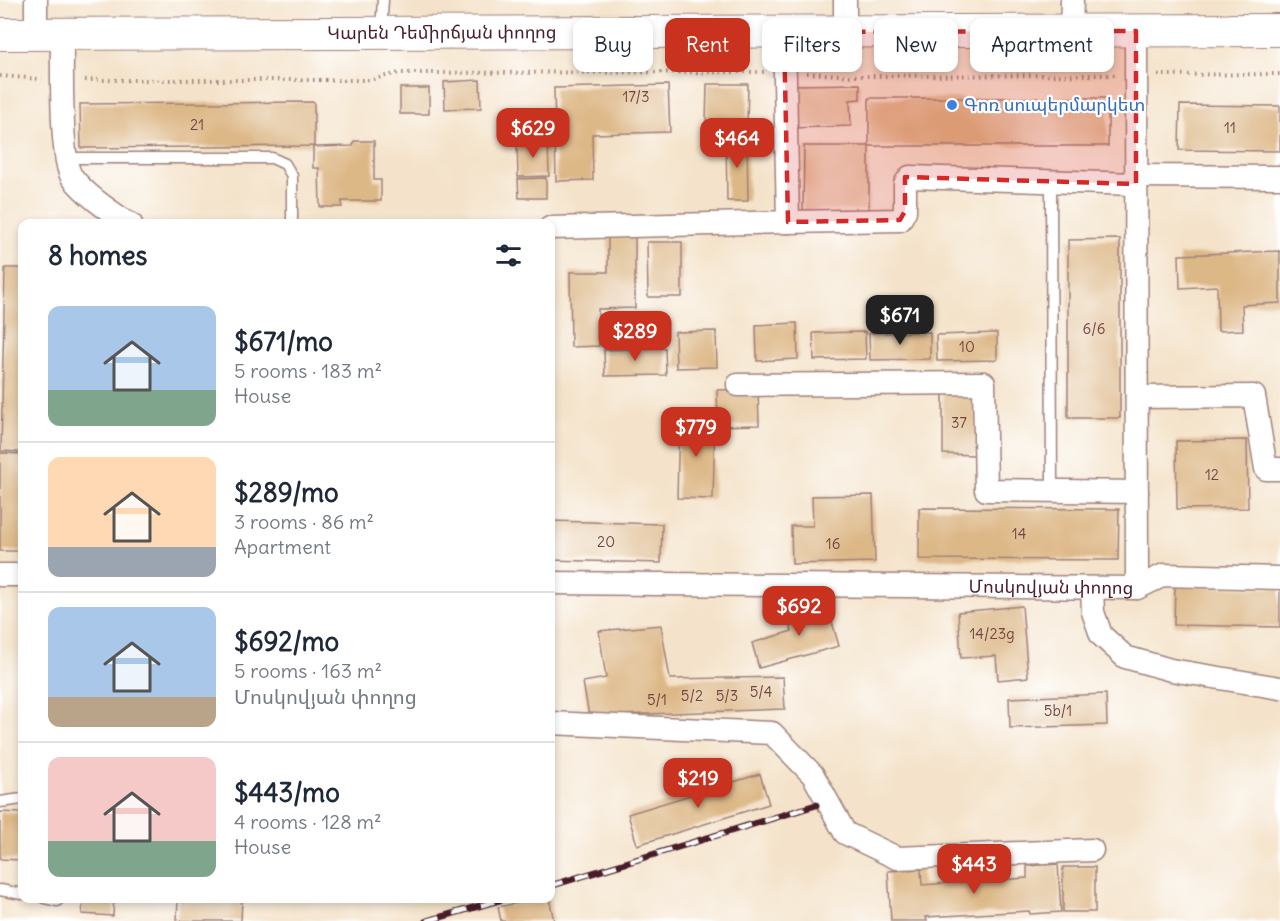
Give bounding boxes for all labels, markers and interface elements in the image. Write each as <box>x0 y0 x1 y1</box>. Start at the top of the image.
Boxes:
chip: Buy <box>573 18 653 72</box>
chip: Rent <box>665 18 750 72</box>
chip: Filters <box>762 18 862 72</box>
chip: New <box>874 18 958 72</box>
chip: Apartment <box>970 18 1114 72</box>
street label: Կարեն Դեմիրճյան փողոց <box>327 20 557 44</box>
house number: 17/3 <box>623 87 649 106</box>
place label: Գոռ սուպերմարկետ <box>964 93 1145 116</box>
marker: Գոռ սուպերմարկետ <box>945 98 959 112</box>
pin: $629 <box>497 108 569 159</box>
house number: 21 <box>190 115 204 134</box>
text: $629 <box>510 115 556 140</box>
pin: $464 <box>701 118 773 169</box>
house number: 11 <box>1224 118 1236 137</box>
text: $464 <box>714 125 760 150</box>
text: 8 homes <box>48 239 147 272</box>
icon: filters <box>492 239 525 272</box>
pin: $671 <box>864 295 936 346</box>
text: $671 <box>880 302 920 327</box>
pin: $289 <box>599 311 671 362</box>
text: $289 <box>612 318 658 343</box>
house number: 6/6 <box>1083 319 1105 338</box>
text: $671/mo <box>234 325 333 358</box>
icon: home <box>96 330 168 402</box>
house number: 10 <box>959 337 975 356</box>
text: 5 rooms · 183 m² <box>234 358 382 383</box>
text: House <box>234 383 291 408</box>
pin: $779 <box>660 407 732 458</box>
house number: 37 <box>951 413 967 432</box>
text: $779 <box>675 414 717 439</box>
house number: 12 <box>1205 465 1219 484</box>
text: $289/mo <box>234 476 339 509</box>
icon: home <box>96 481 168 553</box>
text: 3 rooms · 86 m² <box>234 509 374 534</box>
house number: 14 <box>1012 524 1027 543</box>
house number: 20 <box>597 532 615 551</box>
text: Apartment <box>234 534 331 559</box>
house number: 16 <box>826 534 840 553</box>
street label: Մոսկովյան փողոց <box>969 575 1133 599</box>
pin: $692 <box>763 586 835 637</box>
text: $692 <box>776 593 822 618</box>
house number: 14/23g <box>969 624 1015 643</box>
text: $692/mo <box>234 625 339 658</box>
icon: home <box>96 631 168 703</box>
text: 5 rooms · 163 m² <box>234 658 382 683</box>
house number: 5/4 <box>750 682 773 701</box>
text: Մոսկովյան փողոց <box>234 684 417 709</box>
house number: 5/2 <box>681 686 703 705</box>
house number: 5/3 <box>716 686 738 705</box>
house number: 5/1 <box>647 690 667 709</box>
house number: 5b/1 <box>1044 701 1072 720</box>
pin: $219 <box>662 758 734 809</box>
text: $219 <box>677 765 719 790</box>
text: $443/mo <box>234 776 340 809</box>
icon: home <box>96 781 168 853</box>
text: 4 rooms · 128 m² <box>234 809 382 834</box>
text: House <box>234 834 291 859</box>
pin: $443 <box>938 844 1010 895</box>
text: $443 <box>951 851 997 876</box>

